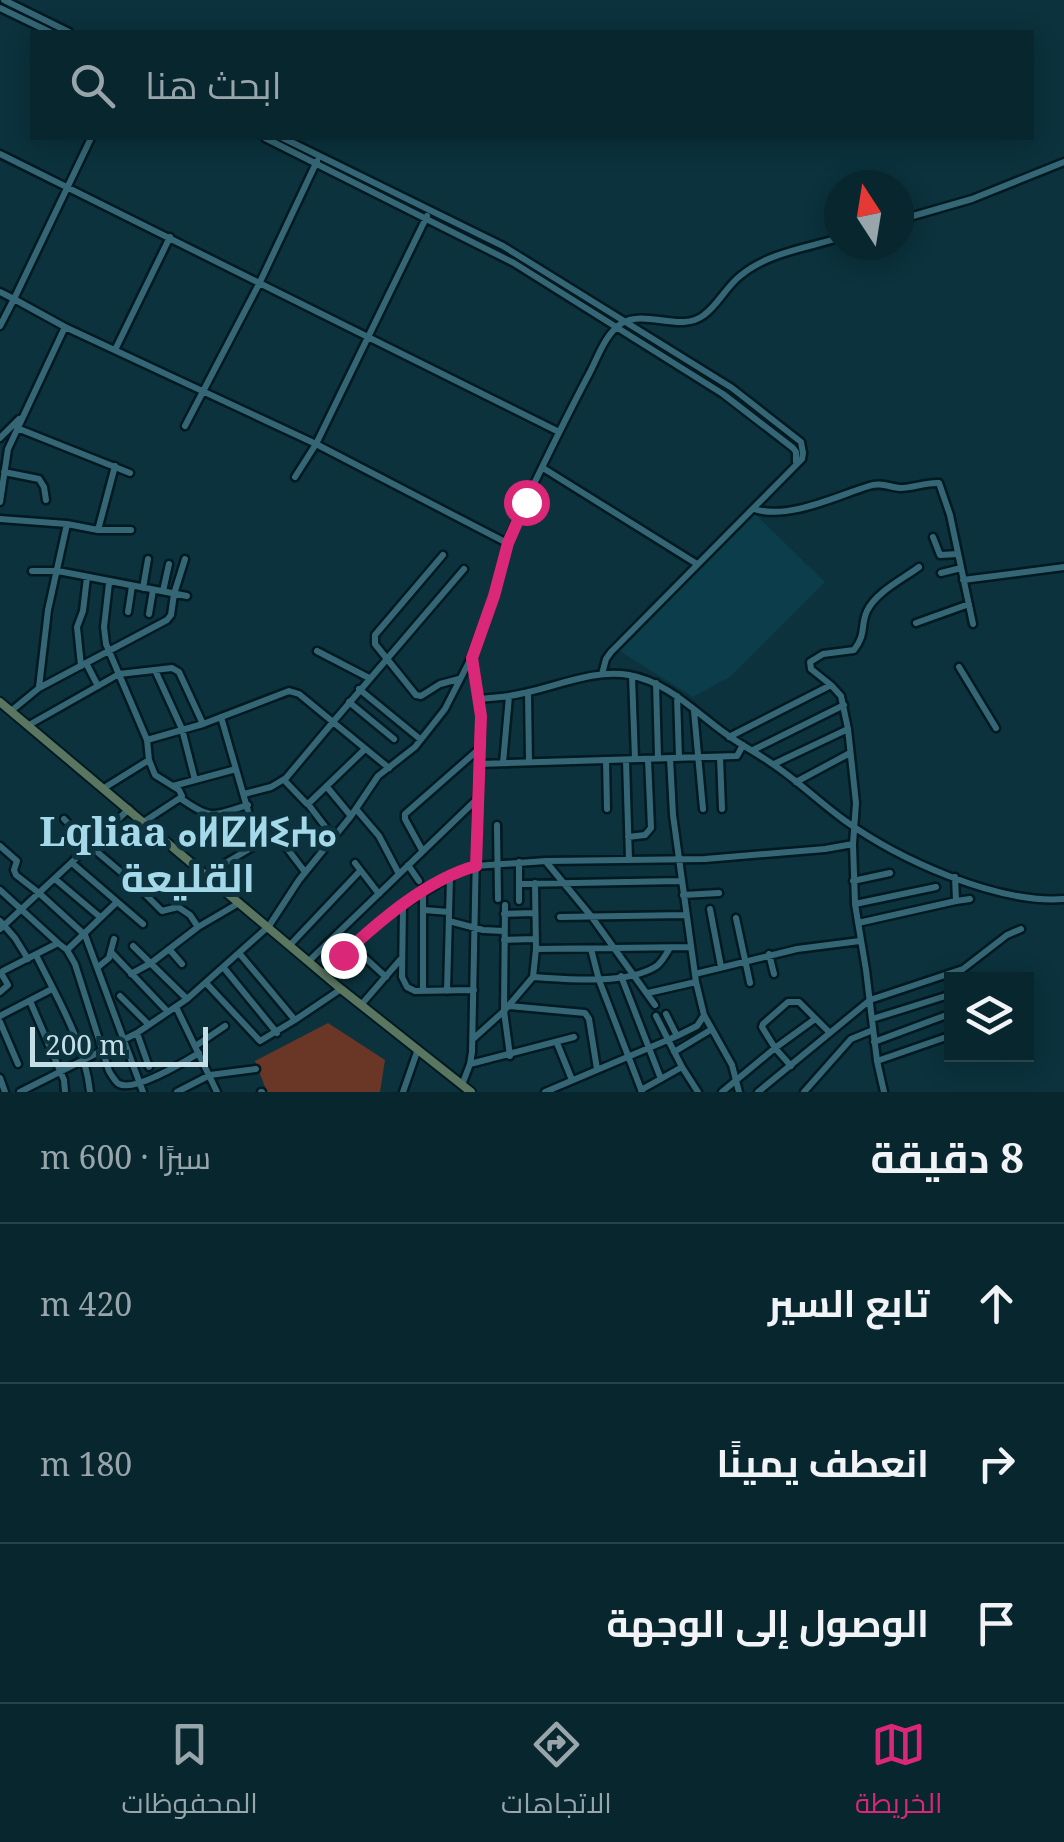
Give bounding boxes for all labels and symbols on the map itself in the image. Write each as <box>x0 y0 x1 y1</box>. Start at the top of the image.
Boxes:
north arrow <box>824 170 914 260</box>
route start <box>504 480 550 526</box>
district label: Lqliaa ⴰⵍⵇⵍⵉⵄⴰ القليعة <box>39 803 337 904</box>
route end <box>321 933 367 979</box>
scale bar <box>30 1022 208 1066</box>

